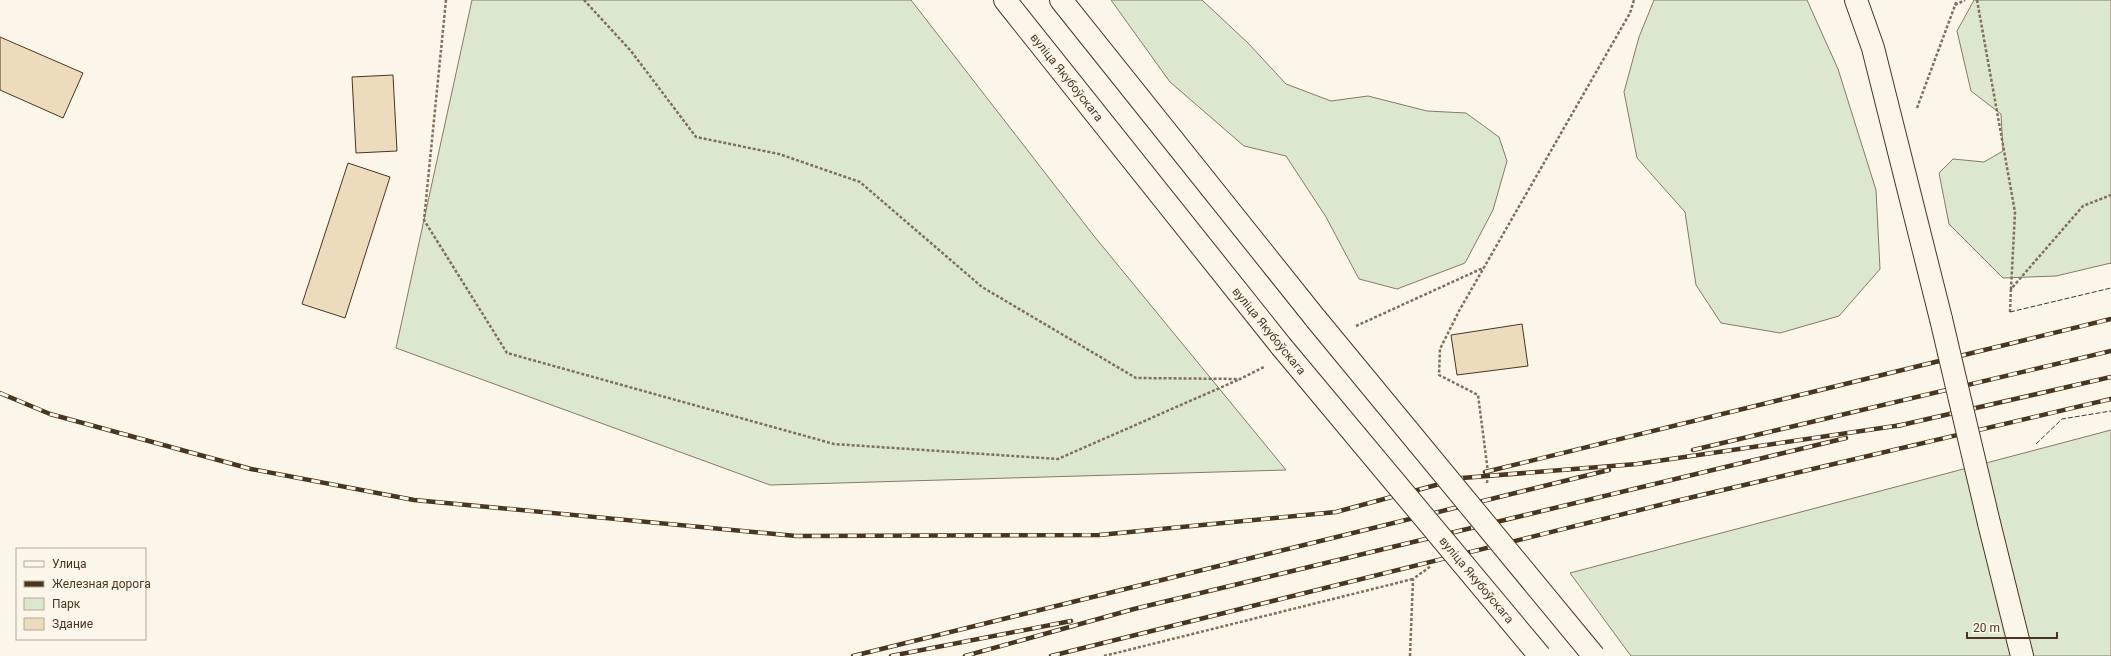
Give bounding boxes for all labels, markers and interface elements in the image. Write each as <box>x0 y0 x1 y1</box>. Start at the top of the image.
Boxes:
street label: вуліца Якубоўскага <box>1027 31 1106 124</box>
street label: вуліца Якубоўскага <box>1229 284 1309 378</box>
street label: вуліца Якубоўскага <box>1436 534 1517 626</box>
legend <box>16 548 146 640</box>
text: Улица <box>52 557 87 571</box>
text: Железная дорога <box>52 577 151 591</box>
text: Парк <box>52 597 81 611</box>
scale bar <box>1967 614 2057 640</box>
text: Здание <box>52 617 93 631</box>
text: 20 m <box>1973 621 2000 635</box>

